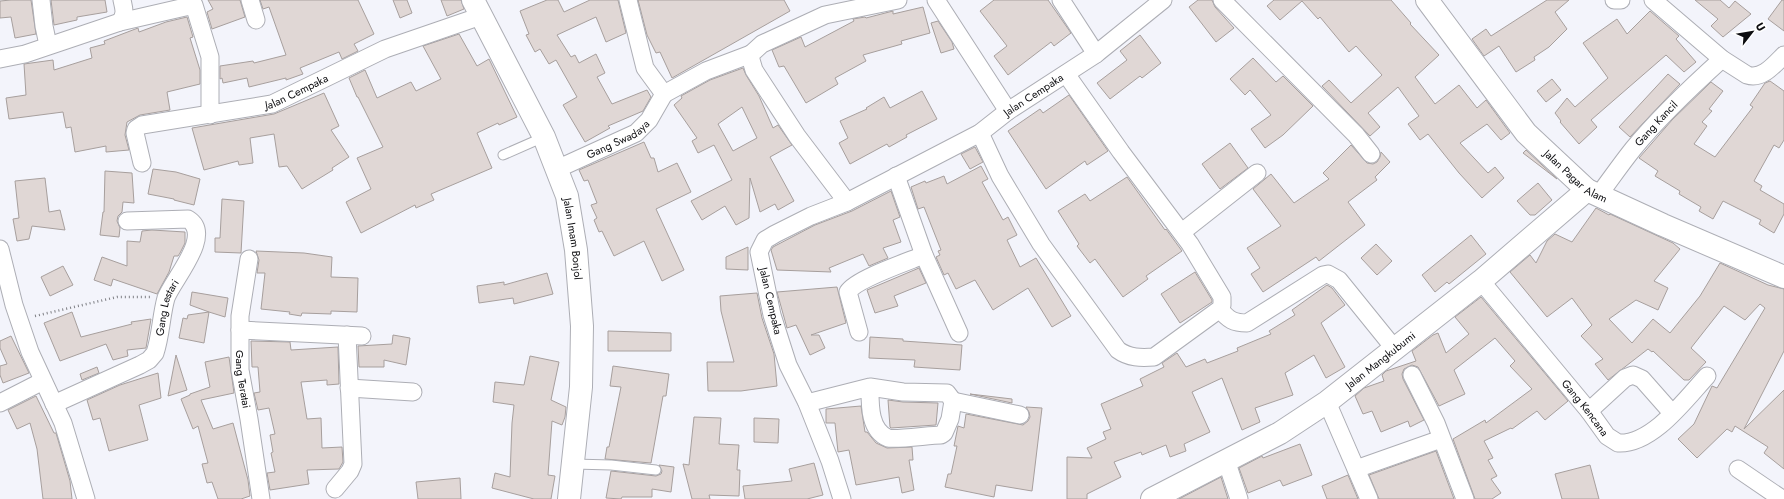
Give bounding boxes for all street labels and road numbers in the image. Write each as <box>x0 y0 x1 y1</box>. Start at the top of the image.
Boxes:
street label: Jalan Cempaka <box>998 69 1066 121</box>
street label: Jalan Cempaka <box>262 70 331 113</box>
street label: Gang Kancil <box>1631 97 1681 150</box>
street label: Gang Swadaya <box>584 116 653 163</box>
street label: Jalan Pagar Alam <box>1539 144 1610 206</box>
street label: Jalan Imam Bonjol <box>559 195 586 280</box>
street label: Jalan Cempaka <box>755 264 786 336</box>
street label: Gang Lestari <box>151 276 183 337</box>
street label: Jalan Mangkubumi <box>1340 328 1419 394</box>
street label: Gang Teratai <box>232 350 255 410</box>
street label: Gang Kencana <box>1558 376 1612 439</box>

